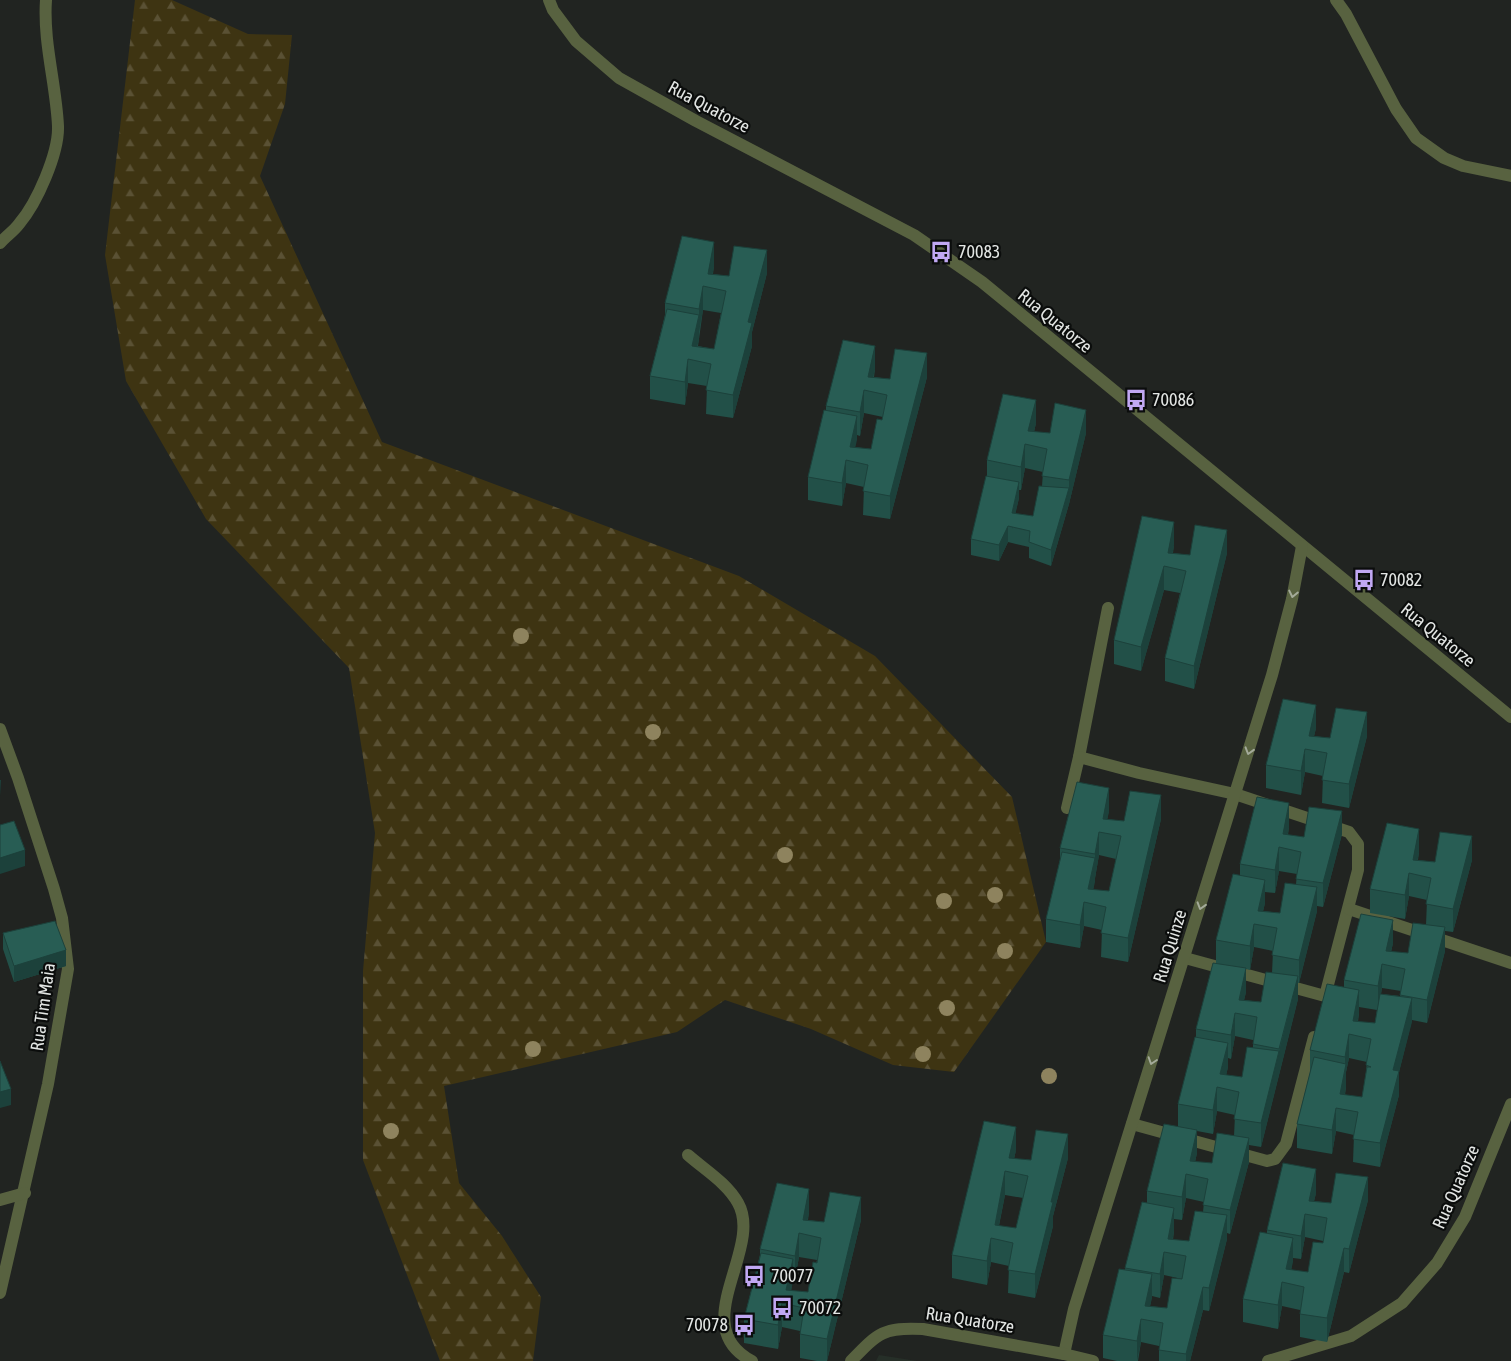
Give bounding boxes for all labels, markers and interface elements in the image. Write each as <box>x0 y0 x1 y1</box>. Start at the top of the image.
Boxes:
street label: Rua Quatorze <box>665 76 754 137</box>
bus stop icon: 70083 <box>928 239 954 265</box>
place label: 70083 <box>958 241 1000 262</box>
street label: Rua Quatorze <box>1014 284 1097 357</box>
bus stop icon: 70086 <box>1123 387 1149 413</box>
place label: 70086 <box>1152 389 1194 410</box>
bus stop icon: 70082 <box>1351 567 1377 593</box>
place label: 70082 <box>1380 569 1422 590</box>
one-way arrow <box>1288 590 1299 599</box>
street label: Rua Quatorze <box>1397 598 1480 671</box>
one-way arrow <box>1244 746 1254 754</box>
one-way arrow <box>1197 901 1207 910</box>
street label: Rua Quinze <box>1149 907 1191 985</box>
street label: Rua Tim Maia <box>26 962 59 1052</box>
one-way arrow <box>1148 1056 1158 1065</box>
street label: Rua Quatorze <box>1428 1142 1483 1232</box>
bus stop icon: 70077 <box>741 1263 767 1289</box>
place label: 70077 <box>771 1265 813 1286</box>
bus stop icon: 70072 <box>769 1295 795 1321</box>
place label: 70072 <box>799 1297 841 1318</box>
street label: Rua Quatorze <box>924 1302 1016 1337</box>
bus stop icon: 70078 <box>731 1312 757 1338</box>
place label: 70078 <box>686 1314 728 1335</box>

